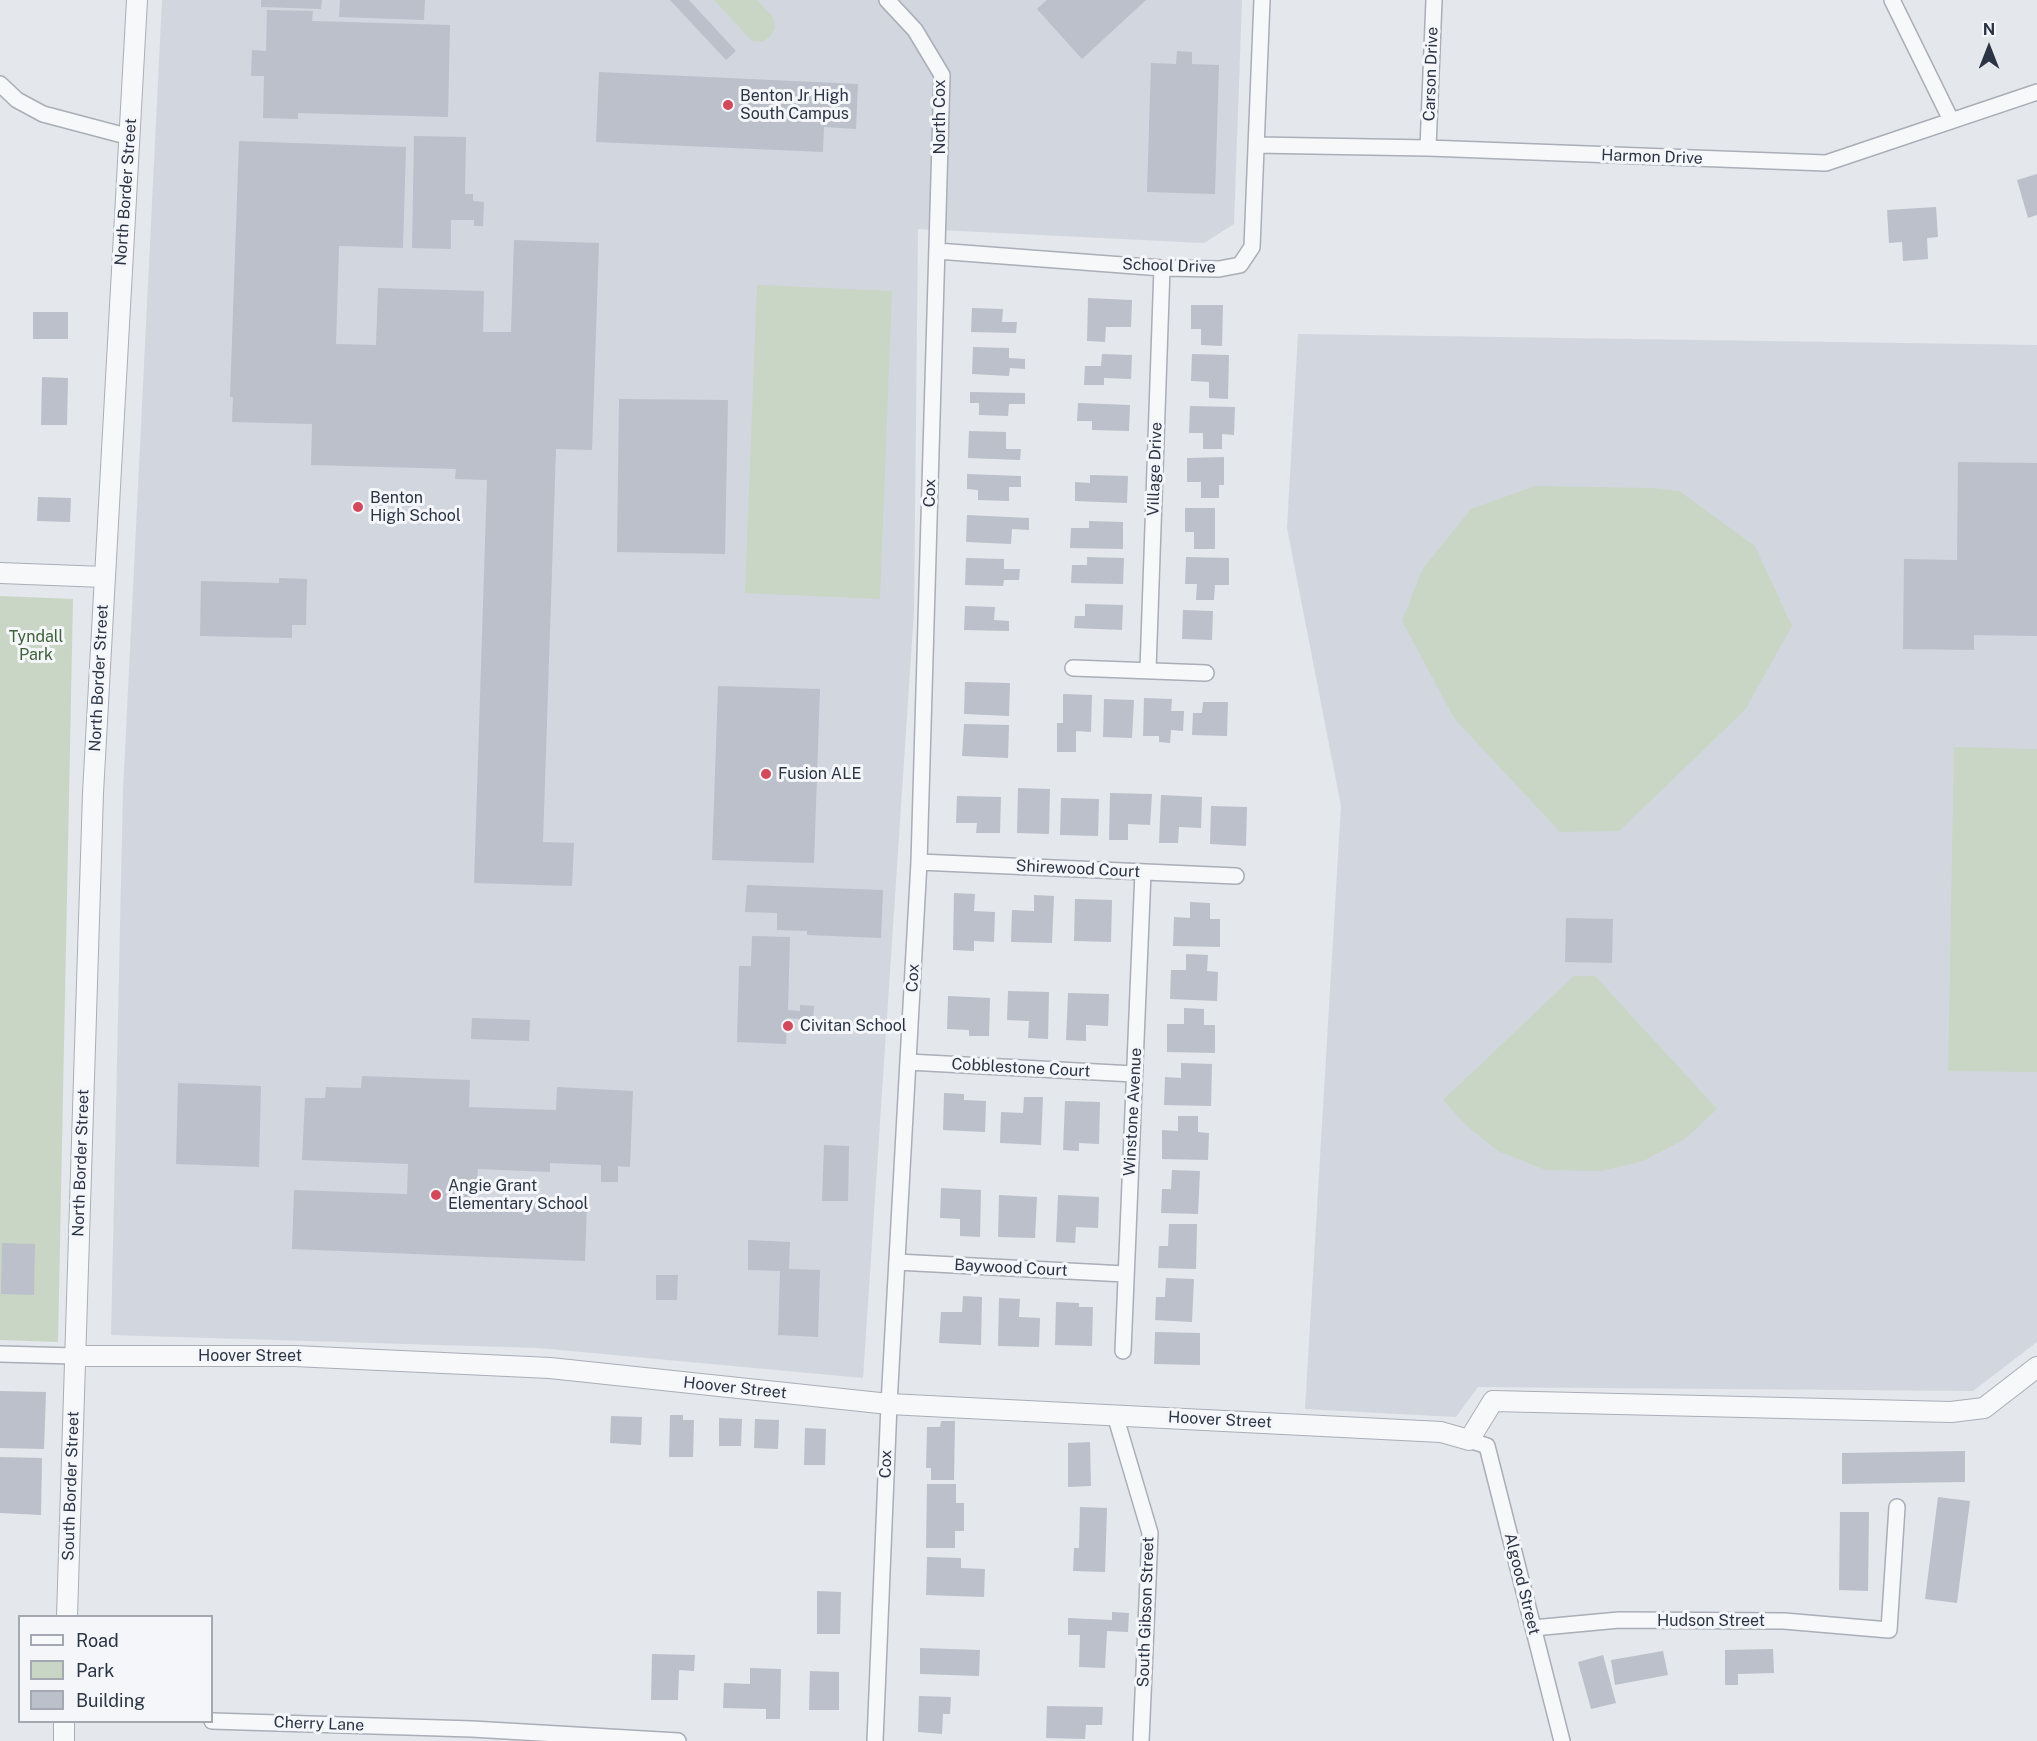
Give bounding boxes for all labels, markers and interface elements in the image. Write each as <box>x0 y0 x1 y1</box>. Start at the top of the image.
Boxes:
north arrow <box>1959 18 2019 78</box>
text: N <box>1983 20 1995 39</box>
street label: Carson Drive <box>1420 26 1442 122</box>
street label: North Cox <box>930 80 950 154</box>
place label: Benton Jr High South Campus <box>740 86 849 124</box>
marker: Benton Jr High South Campus <box>721 98 735 112</box>
street label: North Border Street <box>111 118 141 266</box>
street label: Harmon Drive <box>1601 146 1703 168</box>
street label: School Drive <box>1122 255 1216 277</box>
street label: Village Drive <box>1144 422 1166 516</box>
street label: Cox <box>920 478 940 508</box>
place label: Benton High School <box>370 488 461 526</box>
marker: Benton High School <box>351 500 365 514</box>
street label: North Border Street <box>86 604 112 752</box>
park label: Tyndall Park <box>9 627 63 665</box>
place label: Fusion ALE <box>778 764 861 784</box>
marker: Fusion ALE <box>759 767 773 781</box>
street label: Shirewood Court <box>1015 856 1141 882</box>
street label: Cox <box>903 963 923 993</box>
place label: Civitan School <box>800 1016 907 1036</box>
marker: Civitan School <box>781 1019 795 1033</box>
street label: Winstone Avenue <box>1120 1047 1146 1177</box>
street label: Cobblestone Court <box>951 1055 1091 1081</box>
street label: North Border Street <box>69 1089 93 1237</box>
place label: Angie Grant Elementary School <box>448 1176 588 1214</box>
marker: Angie Grant Elementary School <box>429 1188 443 1202</box>
street label: Baywood Court <box>954 1255 1068 1281</box>
street label: Hoover Street <box>198 1346 302 1366</box>
street label: Hoover Street <box>682 1373 788 1403</box>
street label: Hoover Street <box>1168 1408 1272 1432</box>
street label: South Border Street <box>59 1411 83 1561</box>
street label: Cox <box>876 1449 896 1479</box>
street label: Algood Street <box>1500 1531 1544 1637</box>
street label: South Gibson Street <box>1134 1536 1158 1688</box>
street label: Hudson Street <box>1657 1611 1765 1631</box>
legend <box>18 1615 213 1723</box>
text: Road <box>76 1630 119 1651</box>
text: Park <box>76 1660 114 1681</box>
text: Building <box>76 1690 145 1711</box>
street label: Cherry Lane <box>273 1713 365 1735</box>

